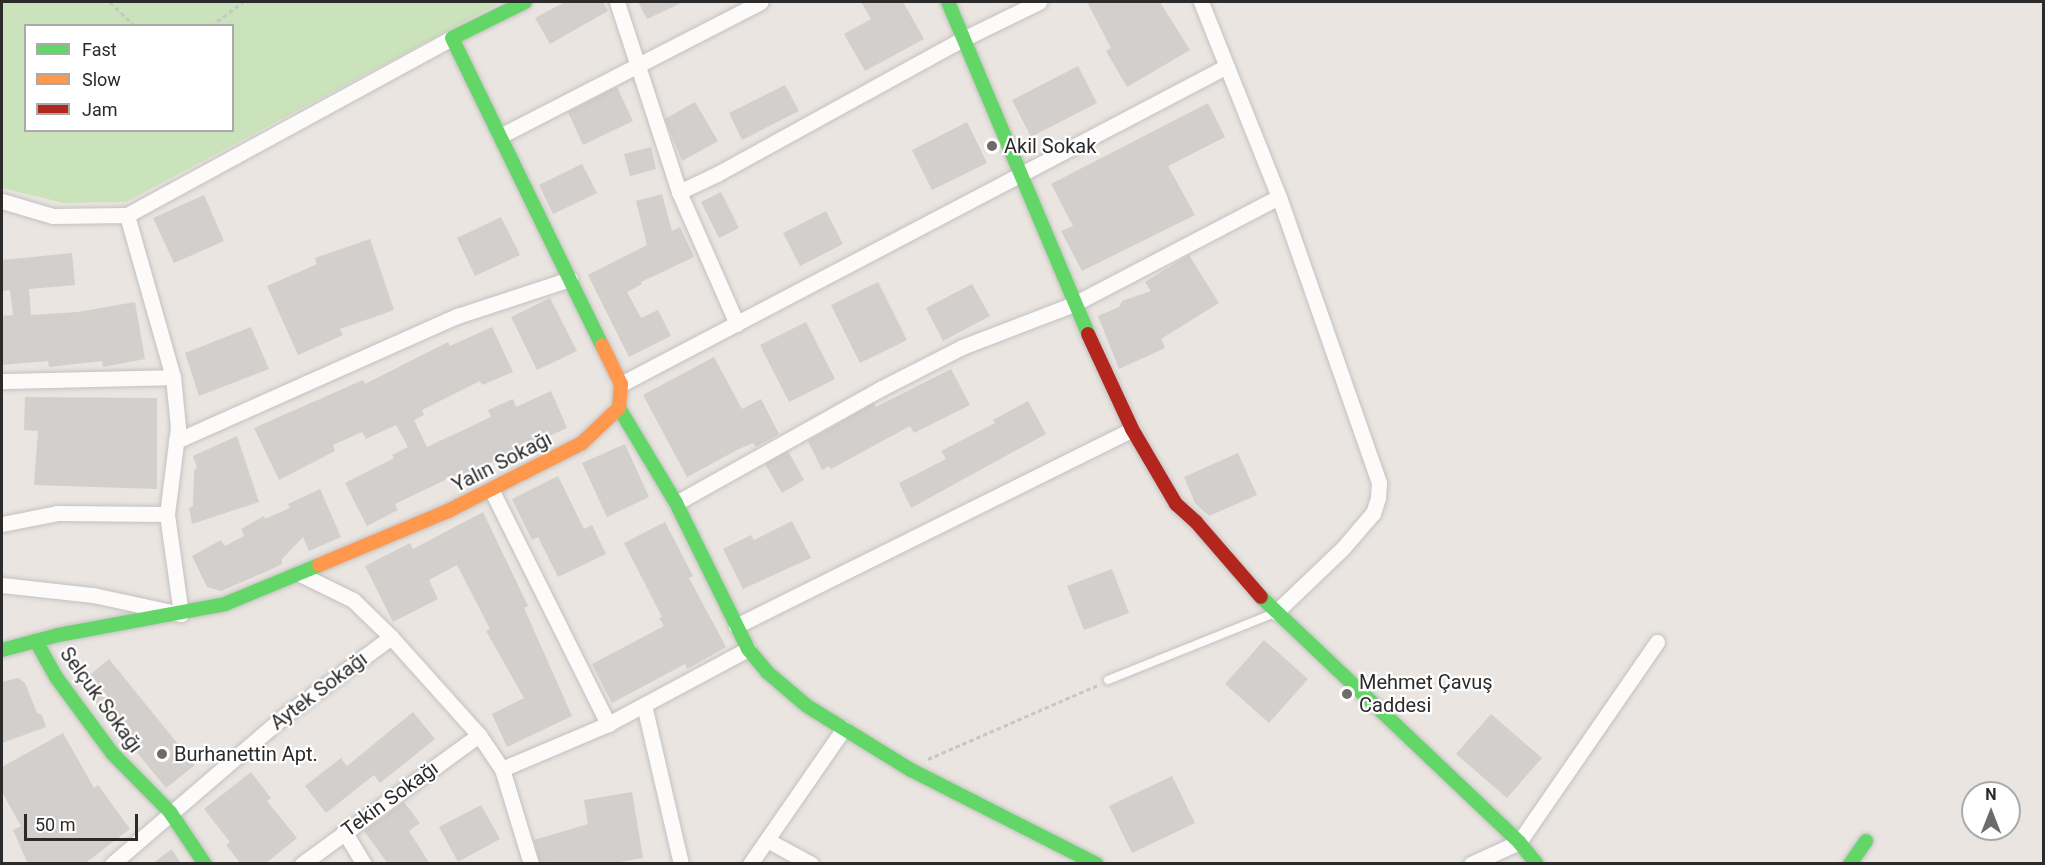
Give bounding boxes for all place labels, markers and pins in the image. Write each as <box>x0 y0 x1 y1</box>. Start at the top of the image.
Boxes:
place label: Akil Sokak <box>1004 134 1096 158</box>
marker: Akil Sokak <box>985 139 999 153</box>
place label: Mehmet Çavuş Caddesi <box>1359 670 1493 717</box>
marker: Mehmet Çavuş Caddesi <box>1340 687 1354 701</box>
place label: Burhanettin Apt. <box>174 742 318 766</box>
marker: Burhanettin Apt. <box>155 747 169 761</box>

